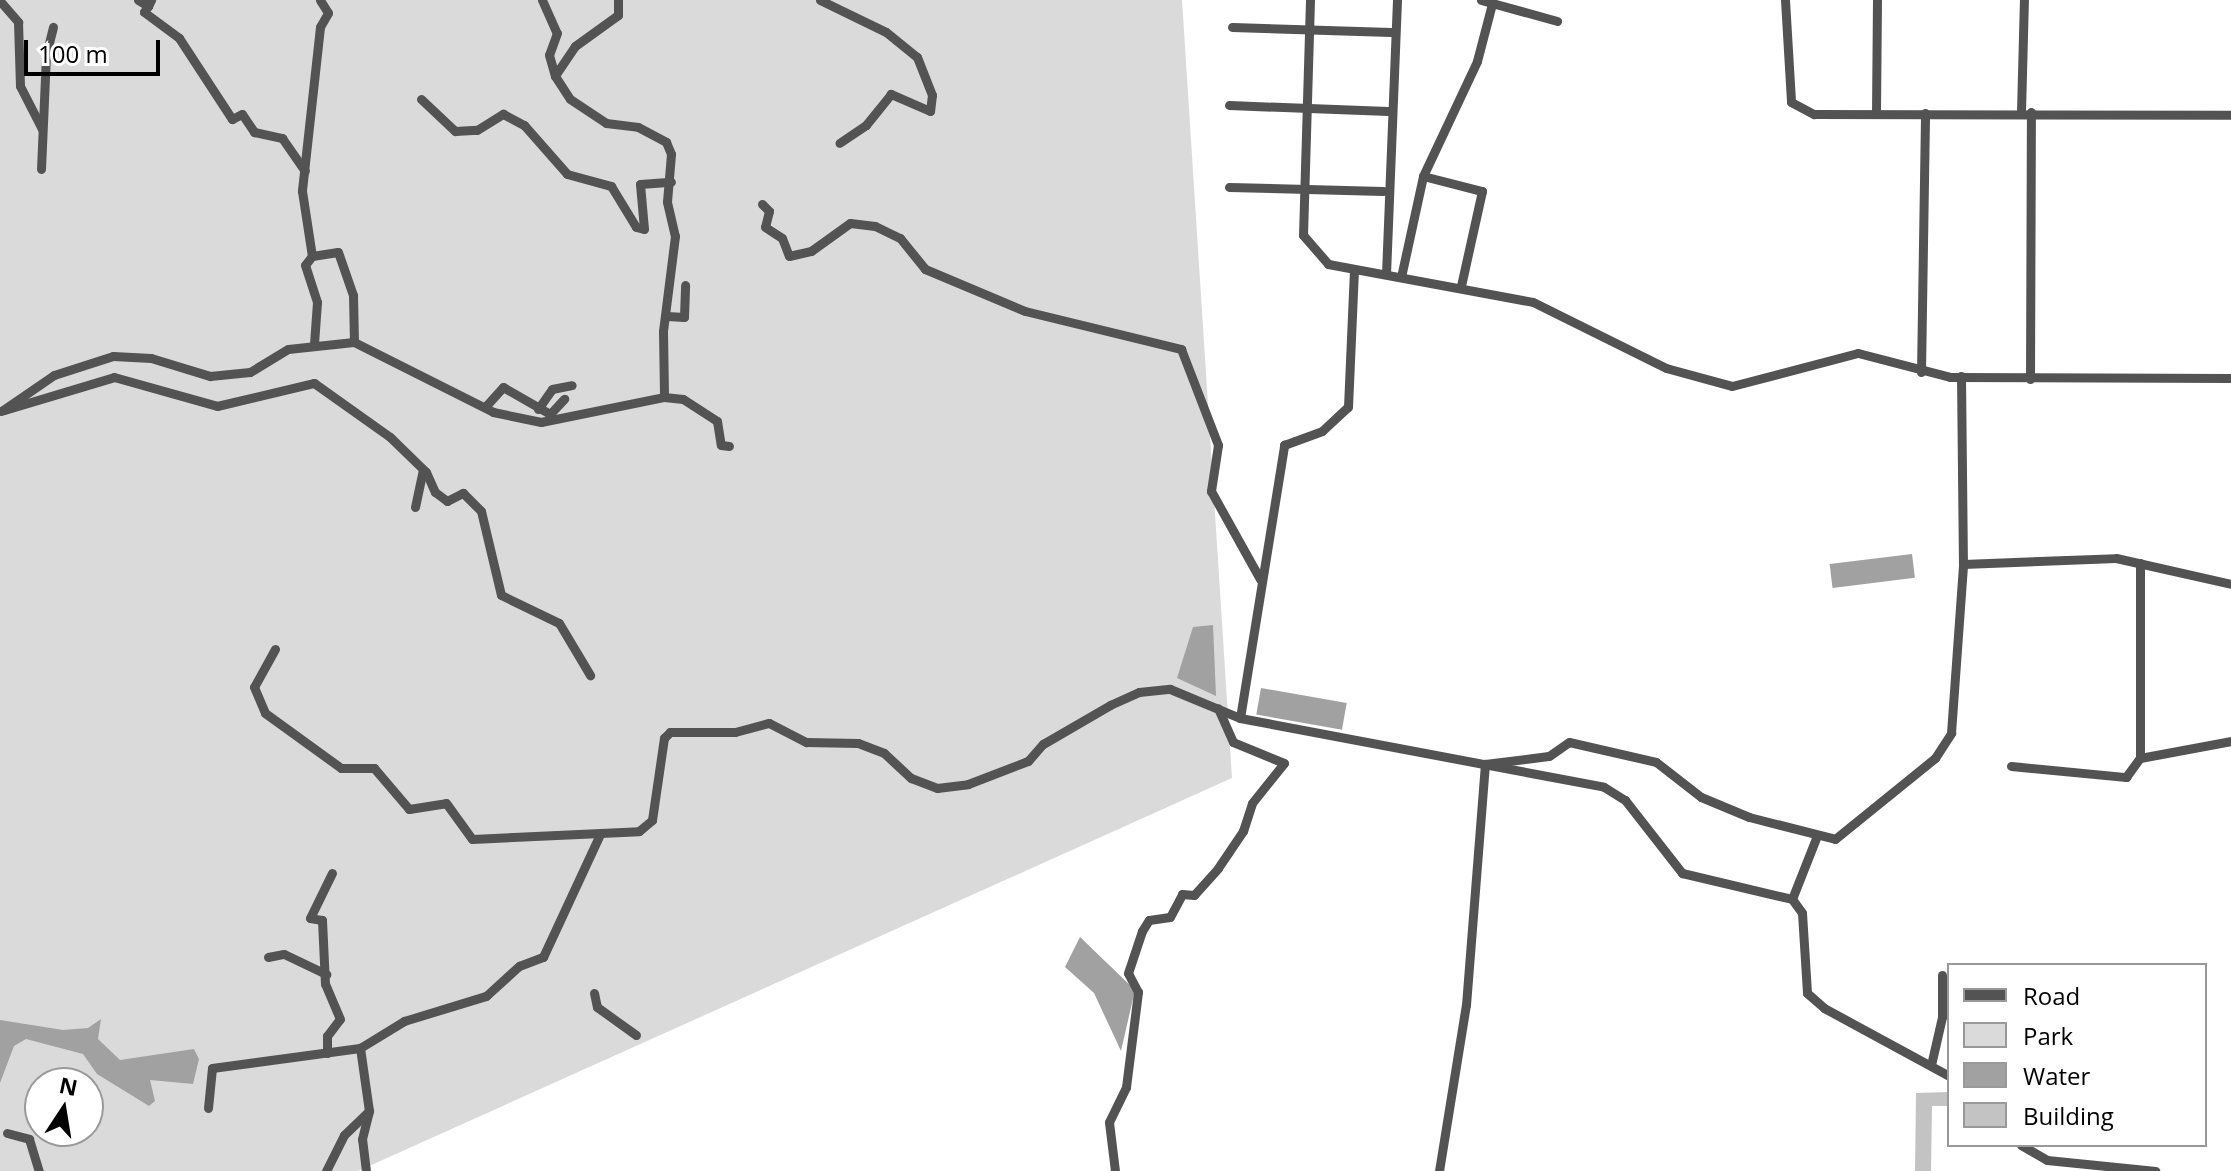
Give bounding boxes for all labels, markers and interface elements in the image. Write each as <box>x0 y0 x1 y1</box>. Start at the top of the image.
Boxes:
scale bar <box>28 24 164 74</box>
text: 100 m <box>38 37 108 70</box>
legend <box>1947 963 2207 1147</box>
text: Road <box>2023 979 2080 1012</box>
text: Park <box>2023 1019 2073 1052</box>
text: Water <box>2023 1059 2090 1092</box>
north arrow <box>24 1067 104 1147</box>
text: N <box>57 1069 80 1102</box>
text: Building <box>2023 1099 2114 1132</box>

